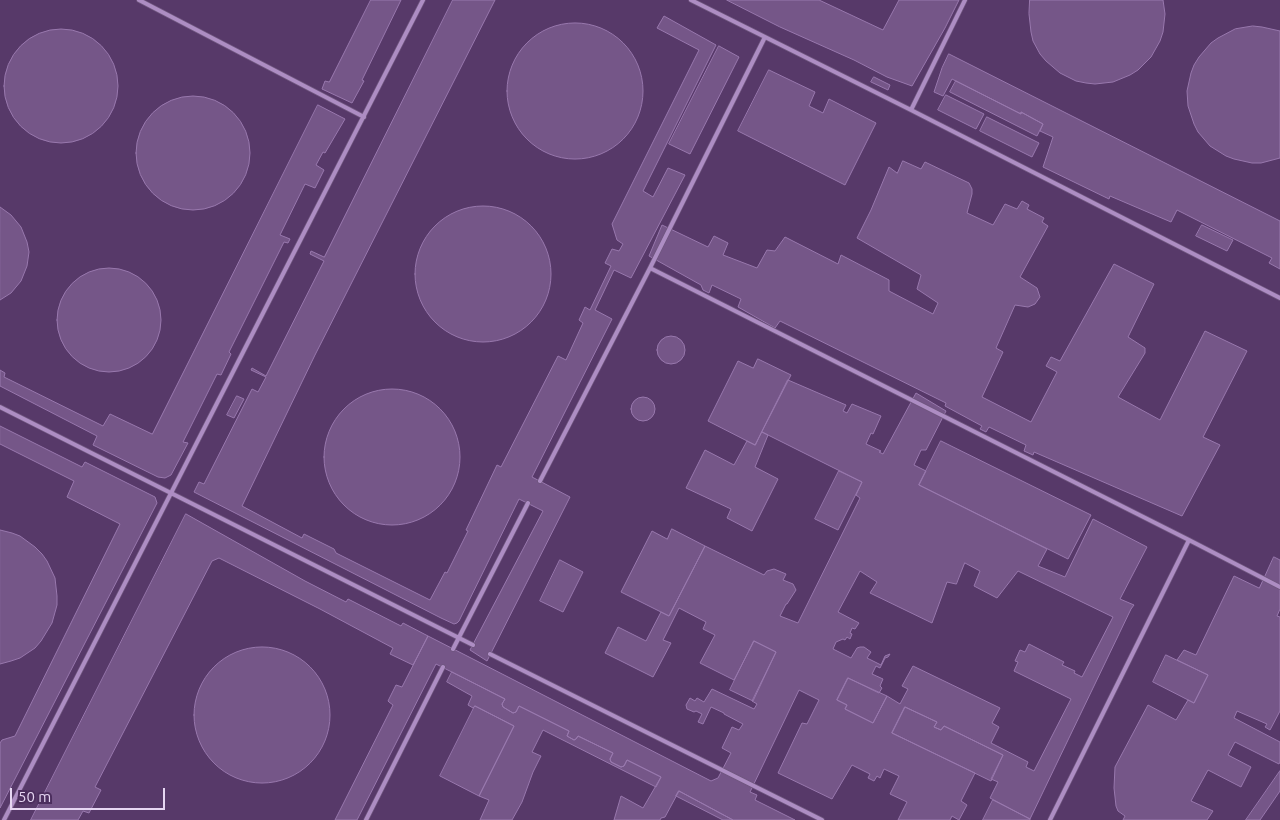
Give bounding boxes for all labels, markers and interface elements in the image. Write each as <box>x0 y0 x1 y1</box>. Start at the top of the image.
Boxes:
scale bar <box>12 778 168 810</box>
text: 50 m <box>18 788 51 805</box>

